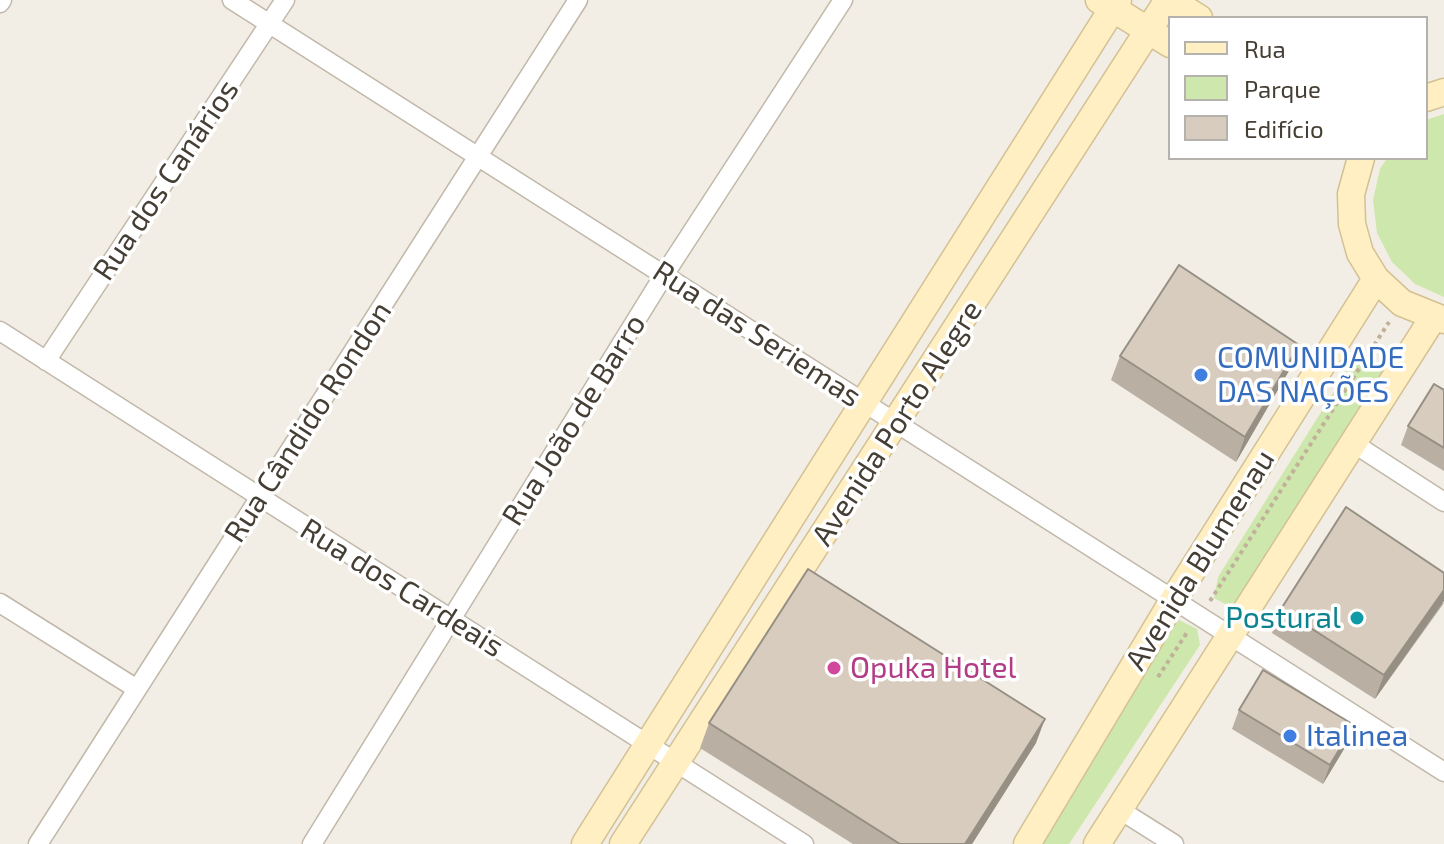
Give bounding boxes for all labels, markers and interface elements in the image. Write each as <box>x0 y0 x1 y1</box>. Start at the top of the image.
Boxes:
legend <box>1168 16 1428 160</box>
text: Rua <box>1244 34 1286 63</box>
street label: Rua dos Canários <box>86 73 246 287</box>
text: Parque <box>1244 74 1321 103</box>
text: Edifício <box>1244 114 1324 143</box>
street label: Rua das Seriemas <box>646 253 868 415</box>
street label: Avenida Porto Alegre <box>804 294 990 552</box>
street label: Rua Cândido Rondon <box>217 295 399 549</box>
street label: Rua João de Barro <box>495 308 653 532</box>
place label: COMUNIDADE DAS NAÇÕES <box>1217 340 1404 410</box>
marker: COMUNIDADE DAS NAÇÕES <box>1192 366 1210 384</box>
street label: Avenida Blumenau <box>1118 443 1282 677</box>
street label: Rua dos Cardeais <box>294 511 510 665</box>
place label: Postural <box>1225 600 1341 636</box>
marker: Postural <box>1348 609 1366 627</box>
place label: Opuka Hotel <box>850 650 1016 686</box>
marker: Opuka Hotel <box>825 659 843 677</box>
place label: Italinea <box>1306 718 1408 754</box>
marker: Italinea <box>1281 727 1299 745</box>

